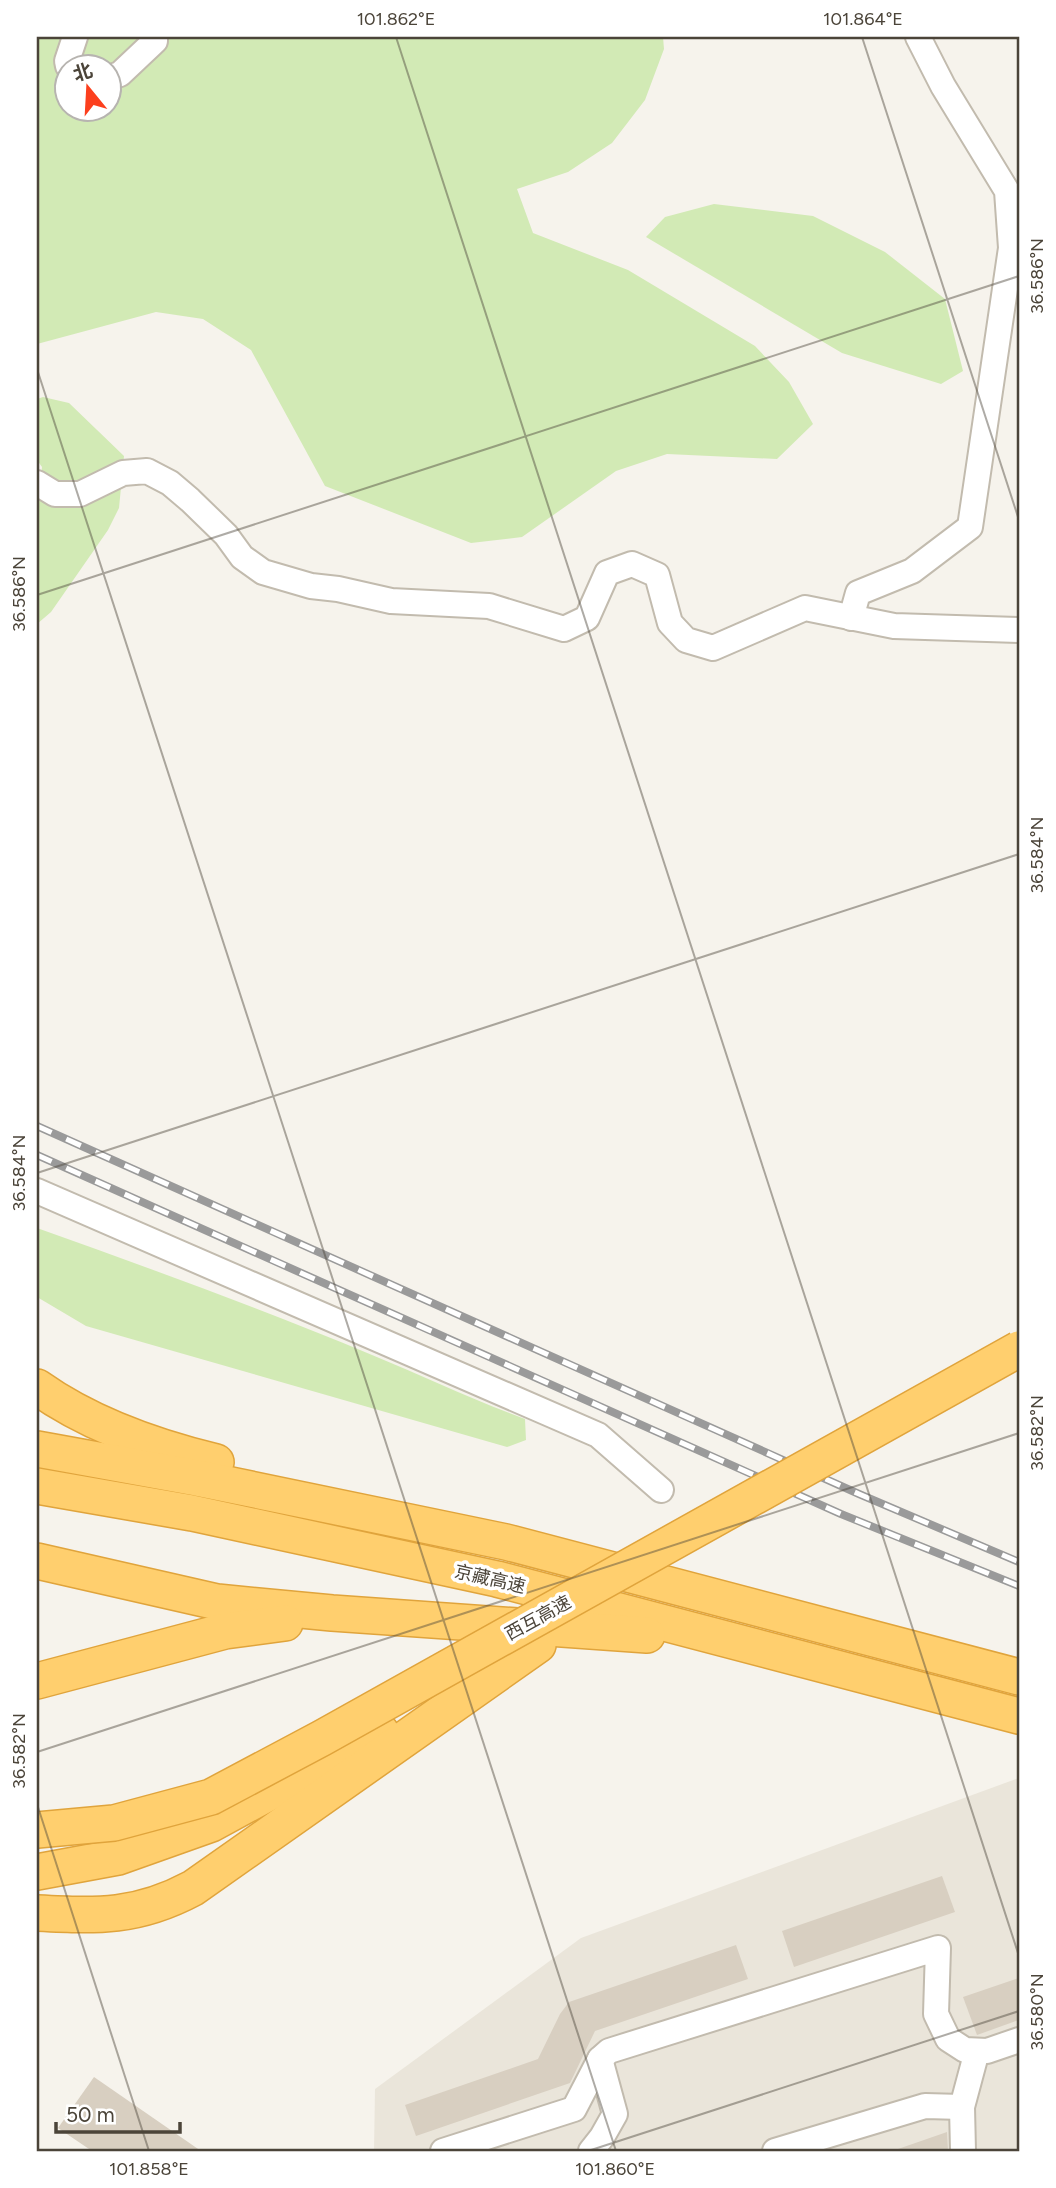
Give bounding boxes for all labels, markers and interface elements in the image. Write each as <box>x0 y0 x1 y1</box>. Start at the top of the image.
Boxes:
text: 101.862°E <box>357 8 435 30</box>
text: 101.864°E <box>823 8 903 30</box>
north arrow <box>52 52 122 122</box>
text: 北 <box>70 58 95 86</box>
text: 36.586°N <box>1026 238 1048 314</box>
text: 36.586°N <box>8 556 30 632</box>
text: 36.584°N <box>1026 817 1048 893</box>
text: 36.584°N <box>8 1135 30 1211</box>
text: 36.582°N <box>1026 1395 1048 1471</box>
street label: 京藏高速 <box>452 1560 528 1598</box>
street label: 西互高速 <box>501 1591 575 1645</box>
text: 36.582°N <box>8 1713 30 1789</box>
text: 36.580°N <box>1026 1973 1048 2051</box>
scale bar <box>56 2090 180 2134</box>
text: 50 m <box>66 2102 115 2127</box>
text: 101.858°E <box>109 2158 189 2180</box>
text: 101.860°E <box>575 2158 655 2180</box>

